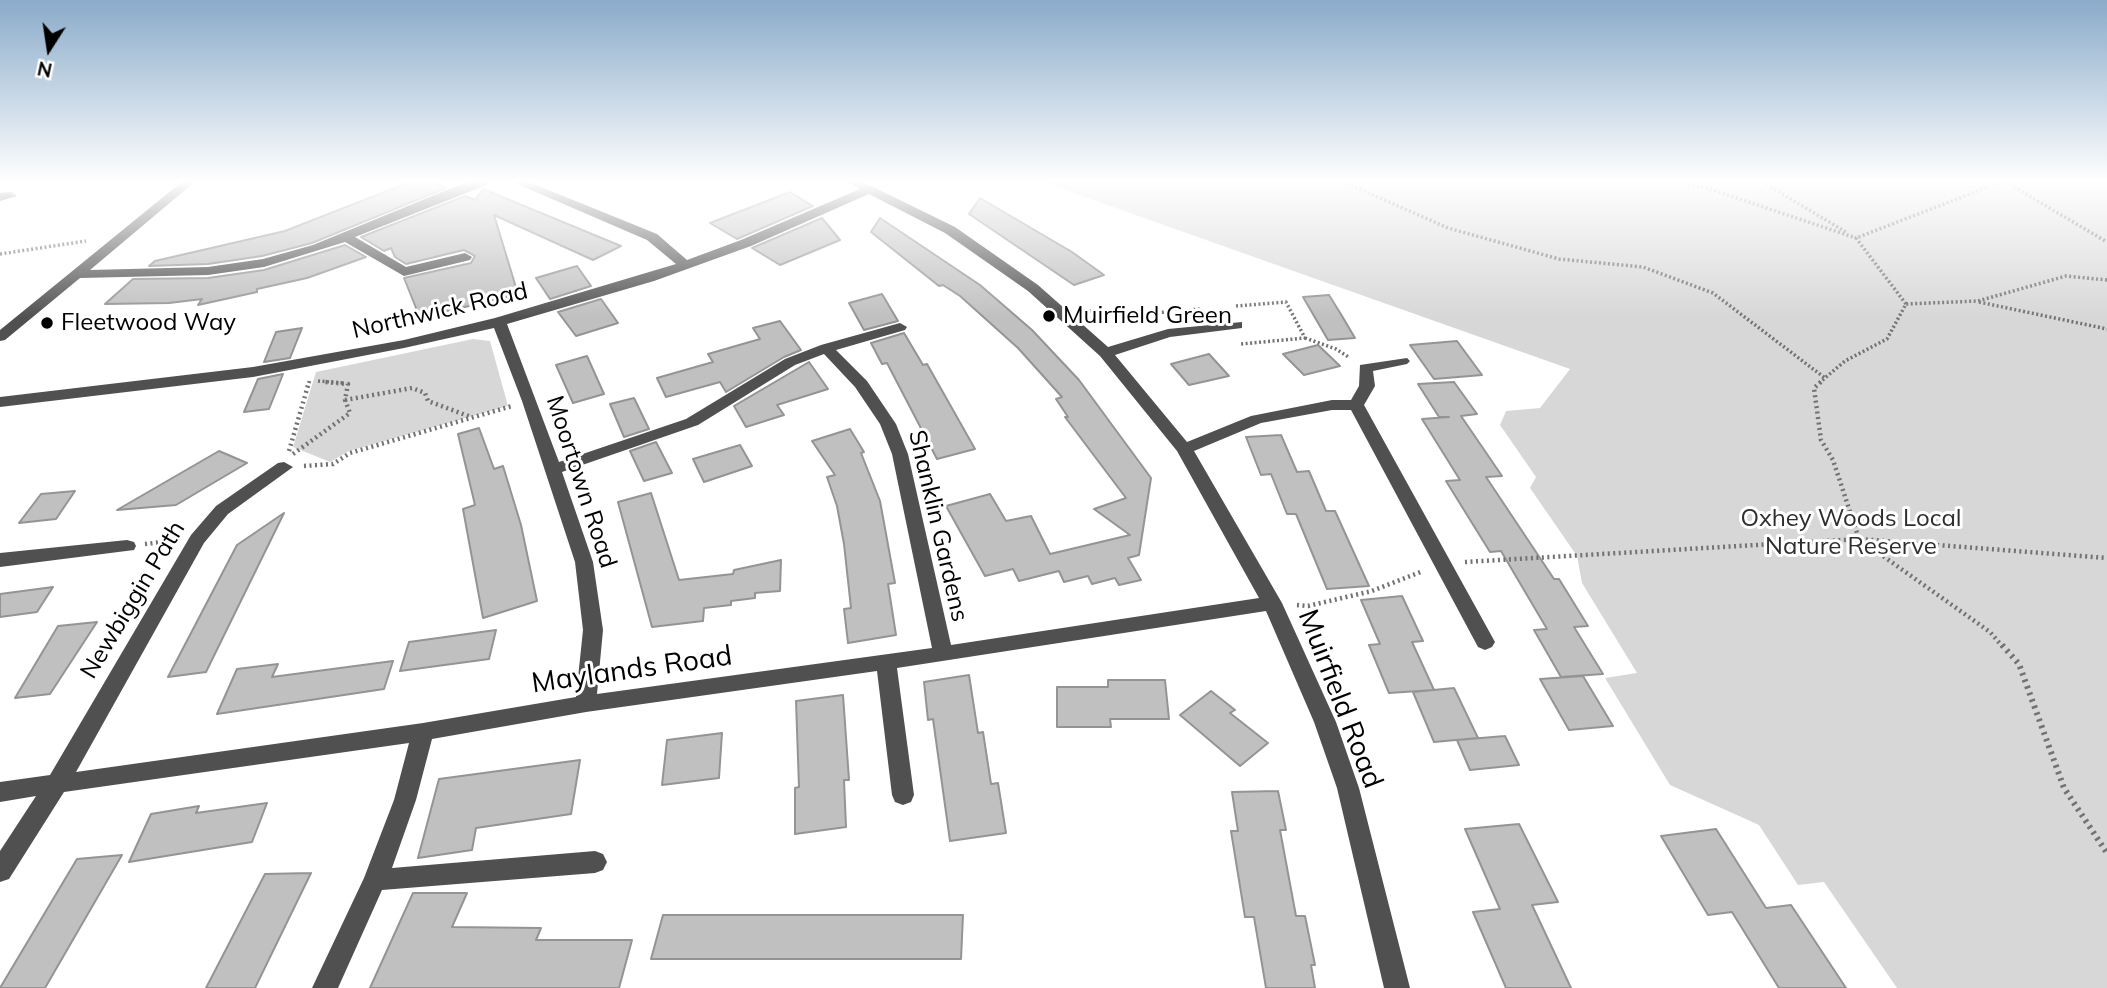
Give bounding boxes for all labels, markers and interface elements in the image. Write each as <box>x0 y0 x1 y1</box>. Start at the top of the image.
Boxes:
north arrow <box>14 14 84 84</box>
text: N <box>35 56 54 83</box>
street label: Northwick Road <box>349 277 531 345</box>
place label: Muirfield Green <box>1063 302 1232 330</box>
marker: Muirfield Green <box>1041 308 1057 324</box>
place label: Fleetwood Way <box>61 309 236 337</box>
marker: Fleetwood Way <box>39 315 55 331</box>
street label: Moortown Road <box>540 392 622 572</box>
street label: Shanklin Gardens <box>902 428 974 624</box>
park label: Oxhey Woods Local Nature Reserve <box>1740 505 1962 561</box>
street label: Newbiggin Path <box>75 516 191 684</box>
street label: Muirfield Road <box>1291 605 1389 793</box>
street label: Maylands Road <box>530 639 734 701</box>

